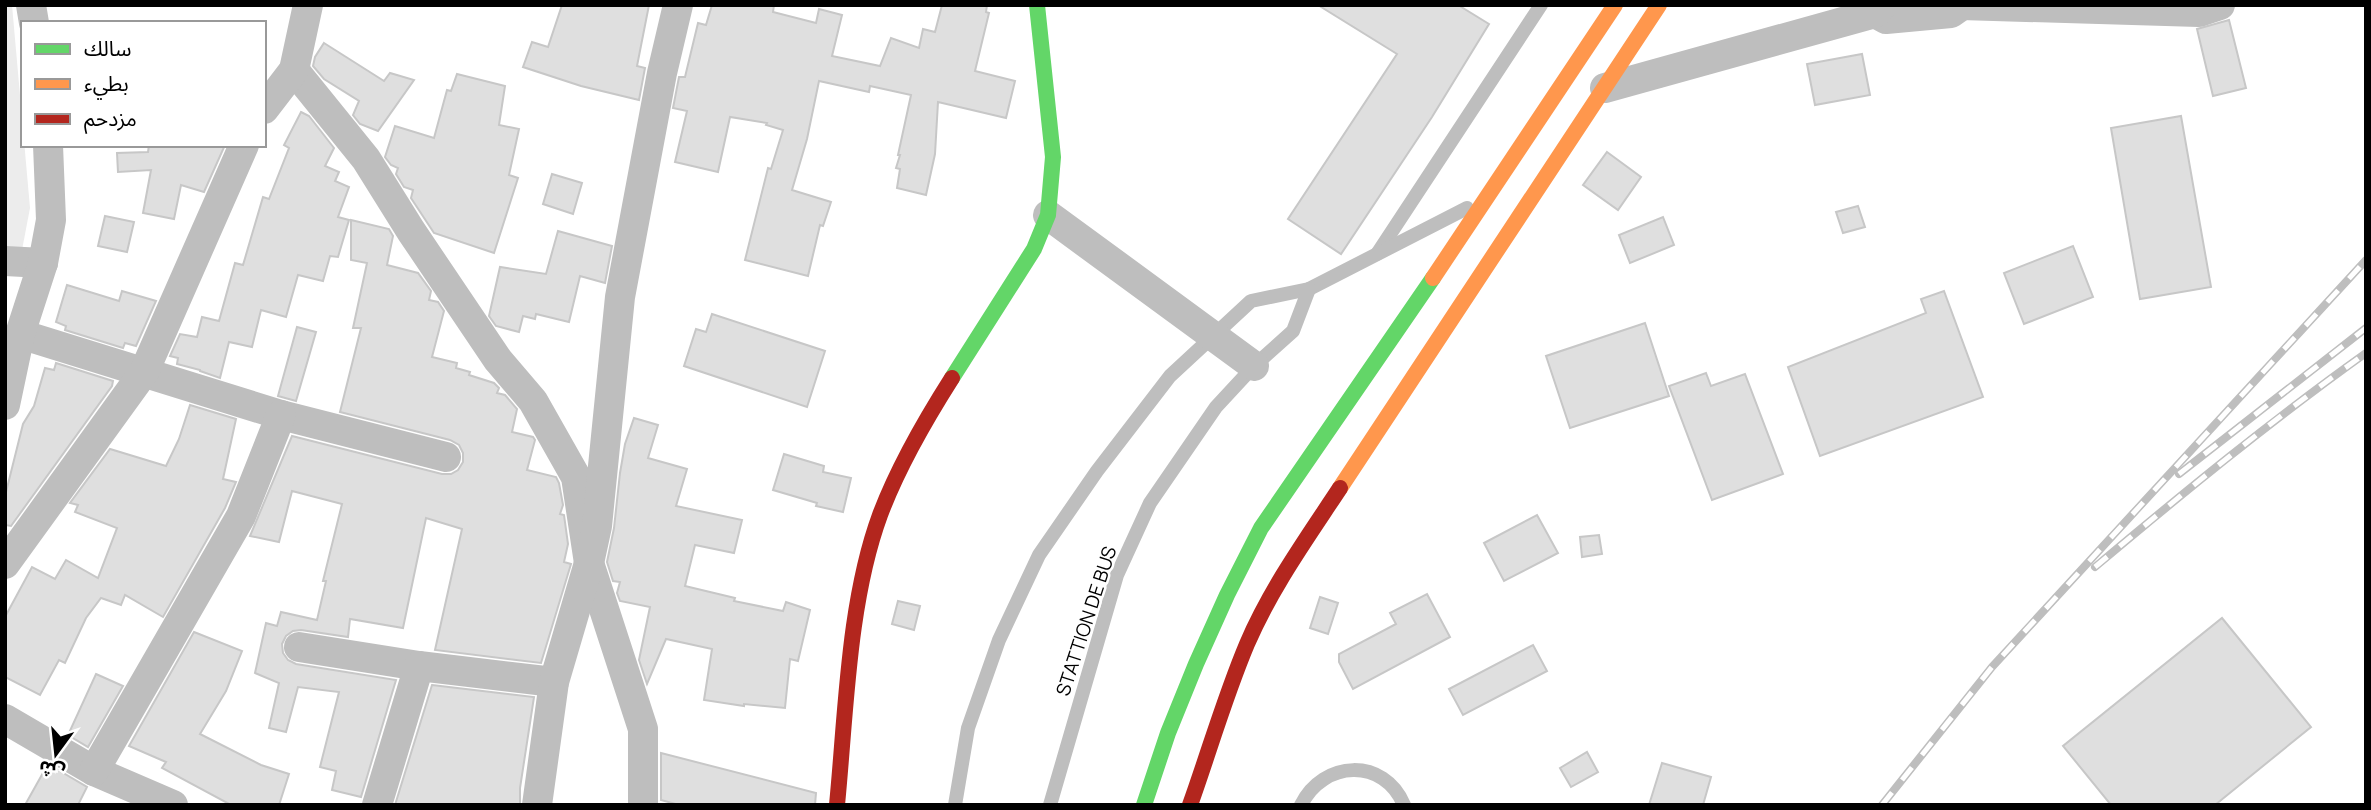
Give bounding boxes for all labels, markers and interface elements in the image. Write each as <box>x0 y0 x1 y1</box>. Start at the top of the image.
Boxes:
legend <box>21 21 266 147</box>
text: سالك <box>84 34 131 62</box>
text: بطيء <box>84 69 129 100</box>
text: مزدحم <box>84 104 137 134</box>
street label: STATTION DE BUS <box>1050 543 1123 699</box>
north arrow <box>21 719 91 789</box>
text: ش <box>36 754 68 786</box>

